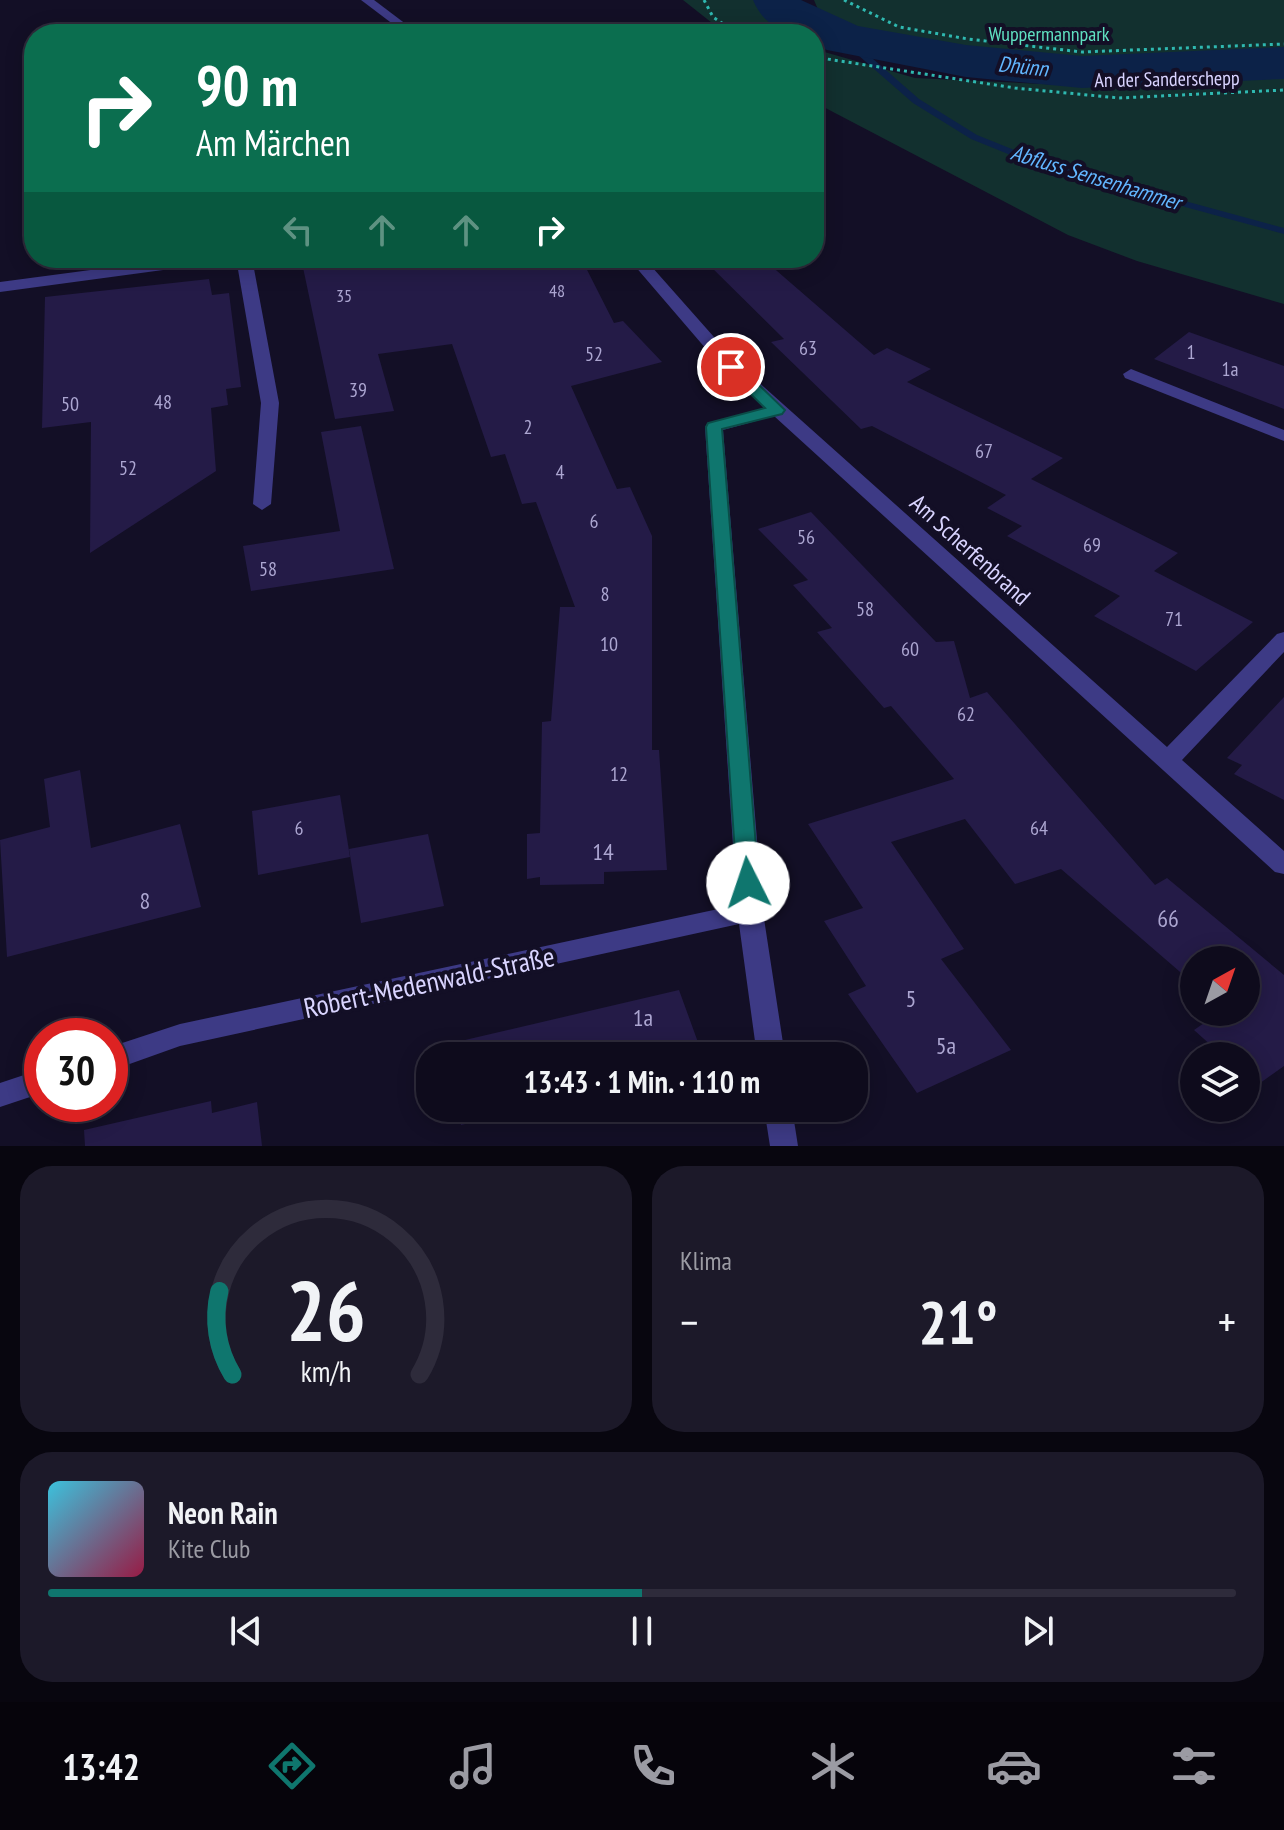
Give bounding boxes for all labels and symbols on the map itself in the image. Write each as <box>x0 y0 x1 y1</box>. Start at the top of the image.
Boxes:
park label: Wuppermannpark <box>988 21 1110 47</box>
water label: Dhünn <box>997 49 1051 83</box>
street label: An der Sanderschepp <box>1094 65 1240 93</box>
water label: Abfluss Sensenhammer <box>1008 138 1187 217</box>
house number: 48 <box>549 279 565 302</box>
house number: 35 <box>336 284 352 307</box>
pin <box>697 333 765 401</box>
house number: 63 <box>799 335 817 361</box>
house number: 1 <box>1187 339 1196 365</box>
house number: 52 <box>585 341 603 367</box>
house number: 1a <box>1222 356 1239 382</box>
house number: 39 <box>349 377 367 403</box>
house number: 48 <box>154 389 172 415</box>
house number: 50 <box>61 391 79 417</box>
house number: 2 <box>524 414 533 440</box>
house number: 67 <box>975 438 993 464</box>
house number: 52 <box>119 455 137 481</box>
house number: 4 <box>556 459 565 485</box>
street label: Am Scherfenbrand <box>904 487 1037 612</box>
house number: 6 <box>590 508 599 534</box>
house number: 56 <box>797 524 815 550</box>
house number: 69 <box>1083 532 1101 558</box>
house number: 58 <box>259 556 277 582</box>
house number: 8 <box>601 581 610 607</box>
house number: 58 <box>856 596 874 622</box>
house number: 71 <box>1165 606 1183 632</box>
house number: 10 <box>600 631 618 657</box>
house number: 60 <box>901 636 919 662</box>
house number: 62 <box>957 701 975 727</box>
house number: 12 <box>610 761 628 787</box>
house number: 6 <box>295 815 304 841</box>
house number: 64 <box>1030 815 1048 841</box>
house number: 14 <box>592 836 614 867</box>
position arrow <box>706 841 790 925</box>
house number: 8 <box>140 885 150 916</box>
house number: 66 <box>1157 903 1179 934</box>
street label: Robert-Medenwald-Straße <box>300 937 558 1026</box>
north arrow <box>1180 946 1260 1026</box>
house number: 5 <box>906 983 916 1014</box>
house number: 1a <box>633 1002 653 1033</box>
speed limit sign: 30 <box>24 1018 128 1122</box>
house number: 5a <box>936 1030 956 1061</box>

